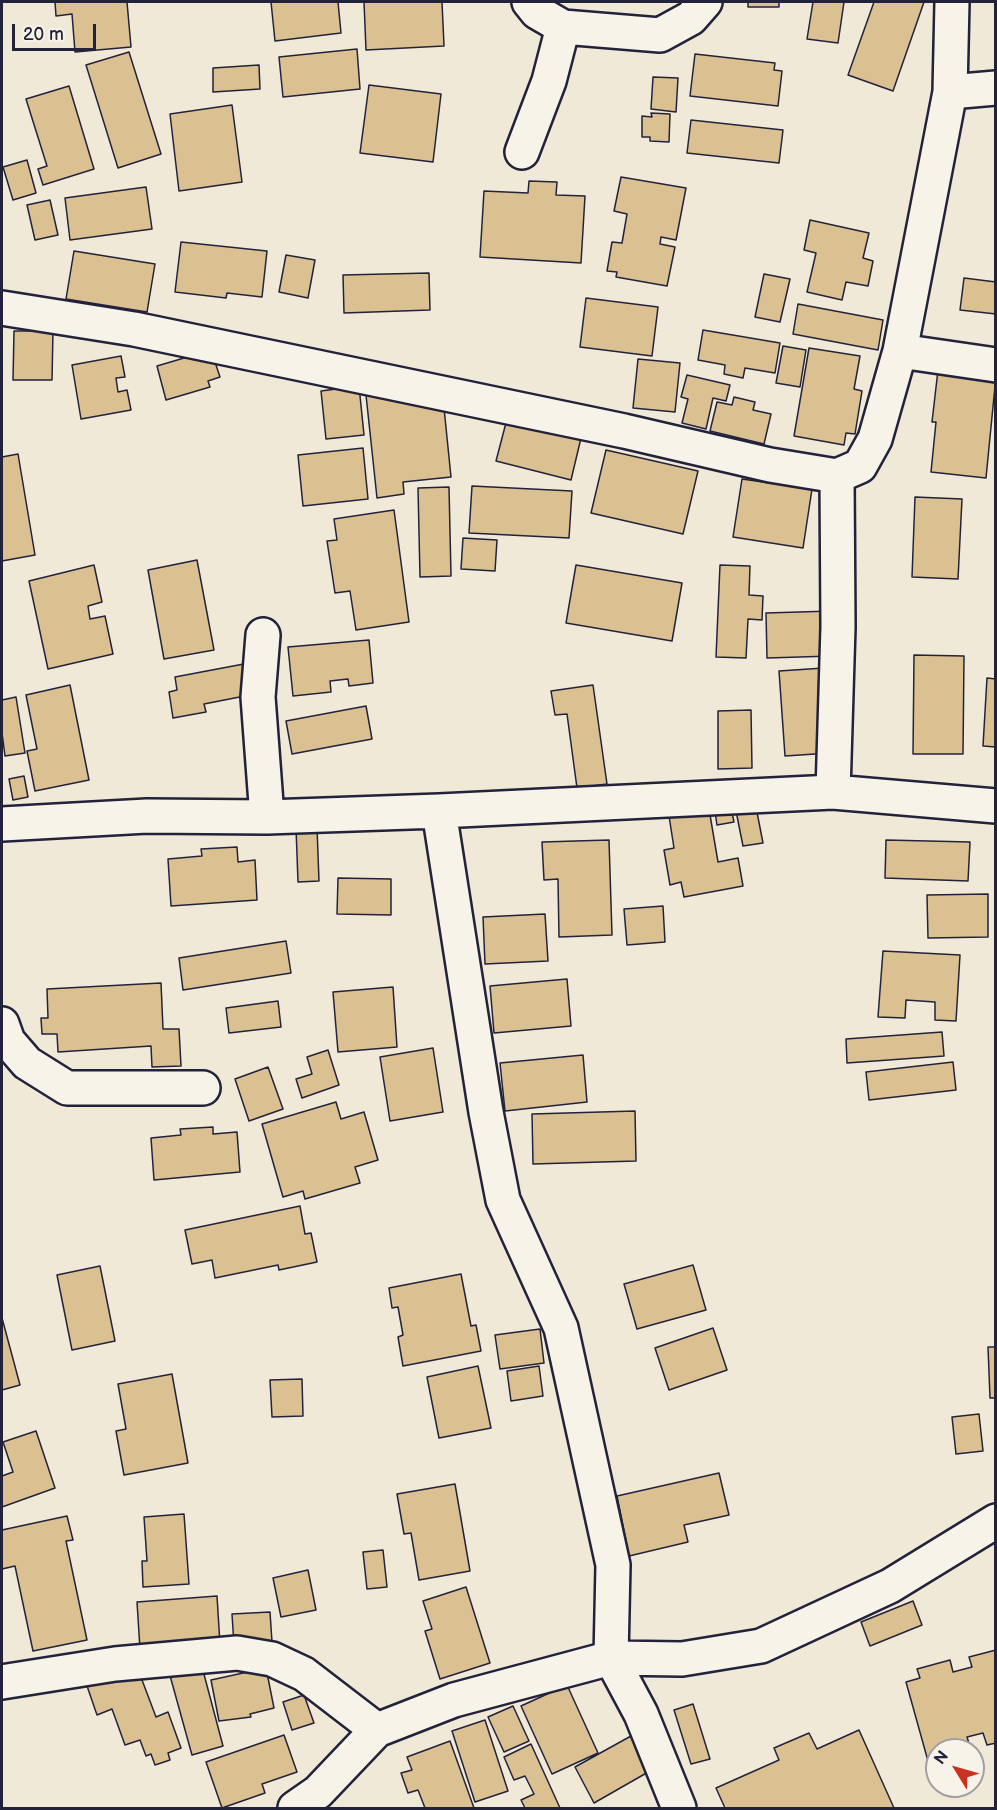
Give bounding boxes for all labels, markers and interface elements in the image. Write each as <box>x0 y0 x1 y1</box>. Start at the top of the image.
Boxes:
scale bar <box>15 12 99 50</box>
text: 20 m <box>23 24 64 45</box>
north arrow <box>925 1738 985 1798</box>
text: N <box>931 1748 953 1769</box>

